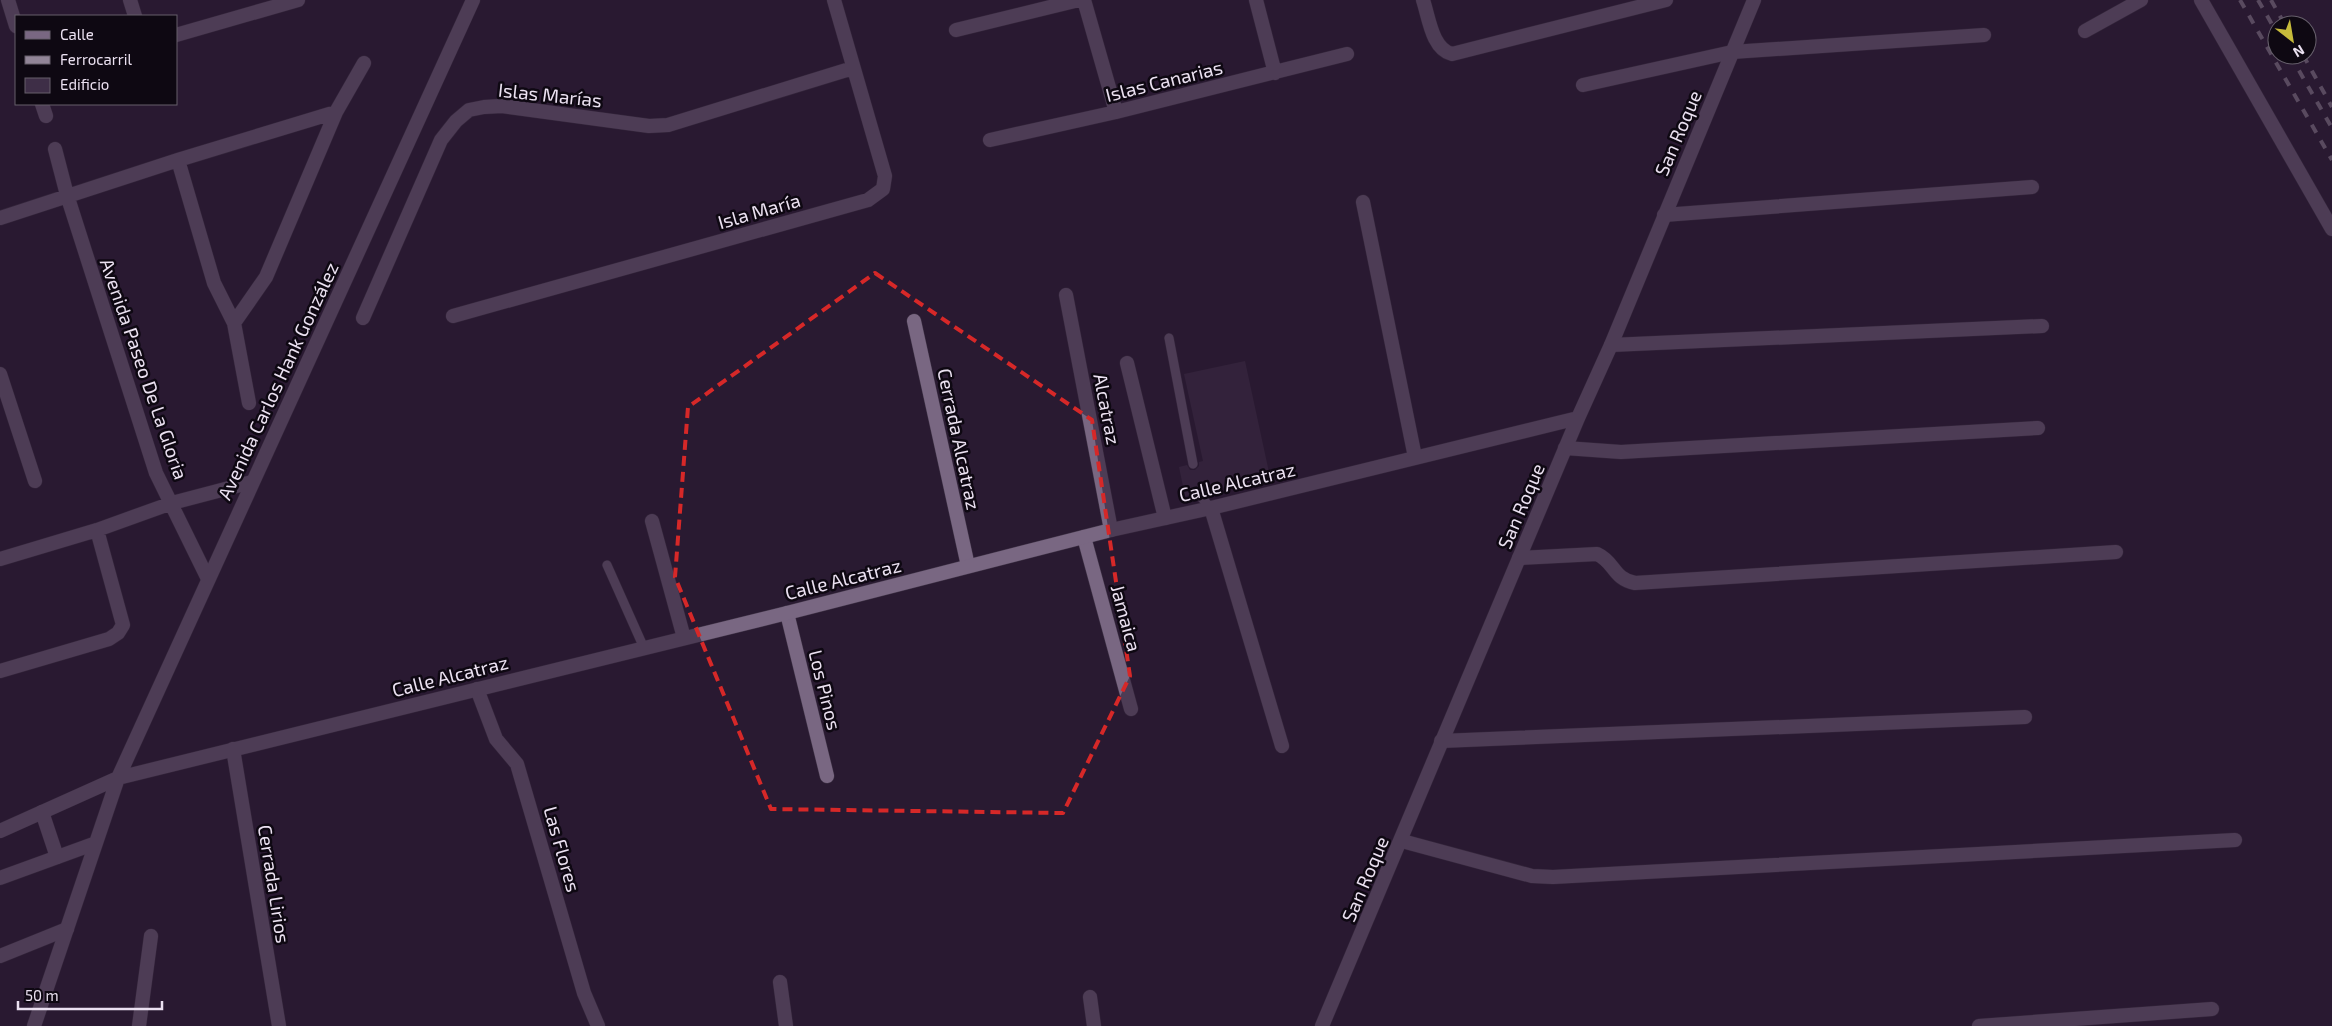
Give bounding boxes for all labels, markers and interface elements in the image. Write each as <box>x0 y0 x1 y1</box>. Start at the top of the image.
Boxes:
legend <box>15 15 178 105</box>
north arrow <box>2267 15 2317 65</box>
text: Calle <box>60 25 94 43</box>
text: N <box>2290 42 2308 61</box>
text: Ferrocarril <box>60 50 133 68</box>
street label: Islas Canarias <box>1103 55 1225 106</box>
text: Edificio <box>60 75 109 93</box>
street label: Islas Marías <box>497 78 603 111</box>
street label: San Roque <box>1649 87 1706 179</box>
street label: Isla María <box>715 188 803 233</box>
street label: Avenida Paseo De La Gloria <box>96 255 193 482</box>
street label: Avenida Carlos Hank González <box>212 258 343 503</box>
street label: Cerrada Alcatraz <box>933 366 986 512</box>
street label: Alcatraz <box>1089 371 1126 447</box>
street label: Calle Alcatraz <box>1176 457 1297 506</box>
street label: San Roque <box>1492 460 1549 552</box>
street label: Calle Alcatraz <box>783 553 903 604</box>
street label: Jamaica <box>1107 582 1146 654</box>
street label: Los Pinos <box>804 647 847 732</box>
street label: Calle Alcatraz <box>390 650 510 701</box>
street label: Las Flores <box>539 803 586 894</box>
street label: Cerrada Lirios <box>254 823 295 945</box>
street label: San Roque <box>1336 833 1393 925</box>
scale bar <box>18 978 161 1010</box>
text: 50 m <box>25 986 59 1004</box>

